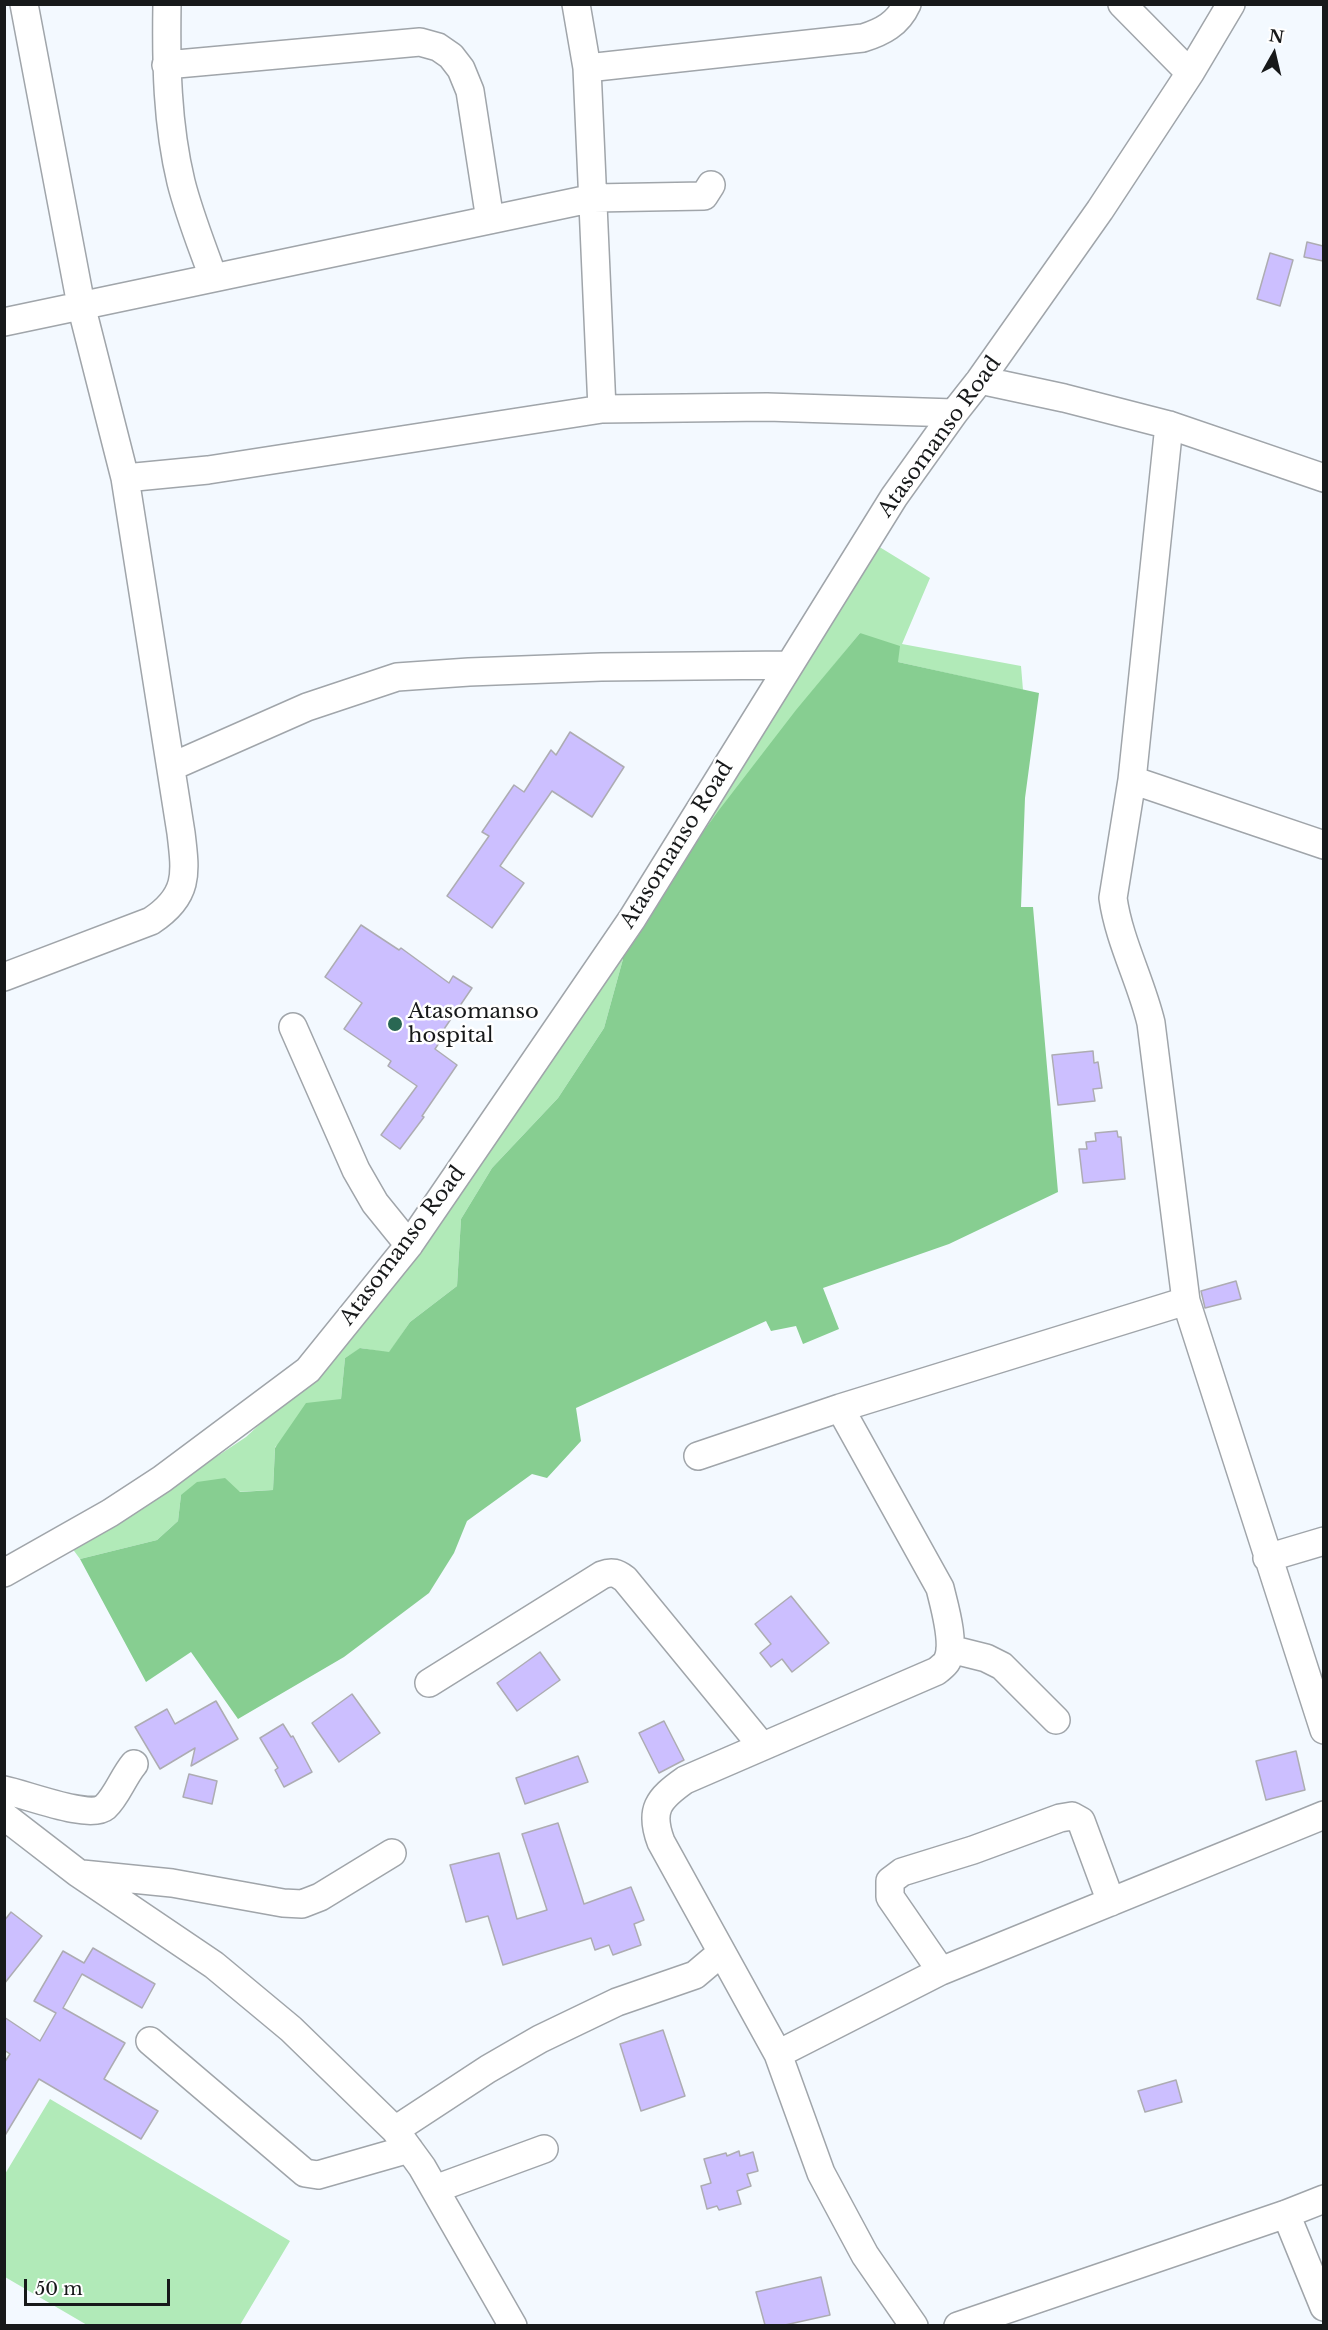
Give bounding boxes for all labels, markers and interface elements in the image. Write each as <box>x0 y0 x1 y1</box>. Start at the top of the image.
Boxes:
north arrow <box>1244 24 1304 84</box>
text: N <box>1268 25 1285 47</box>
street label: Atasomanso Road <box>873 352 1007 522</box>
street label: Atasomanso Road <box>615 757 739 933</box>
place label: Atasomanso hospital <box>408 999 539 1049</box>
marker: Atasomanso hospital <box>386 1015 404 1033</box>
street label: Atasomanso Road <box>335 1161 471 1331</box>
scale bar <box>27 2267 172 2305</box>
text: 50 m <box>35 2278 83 2300</box>

